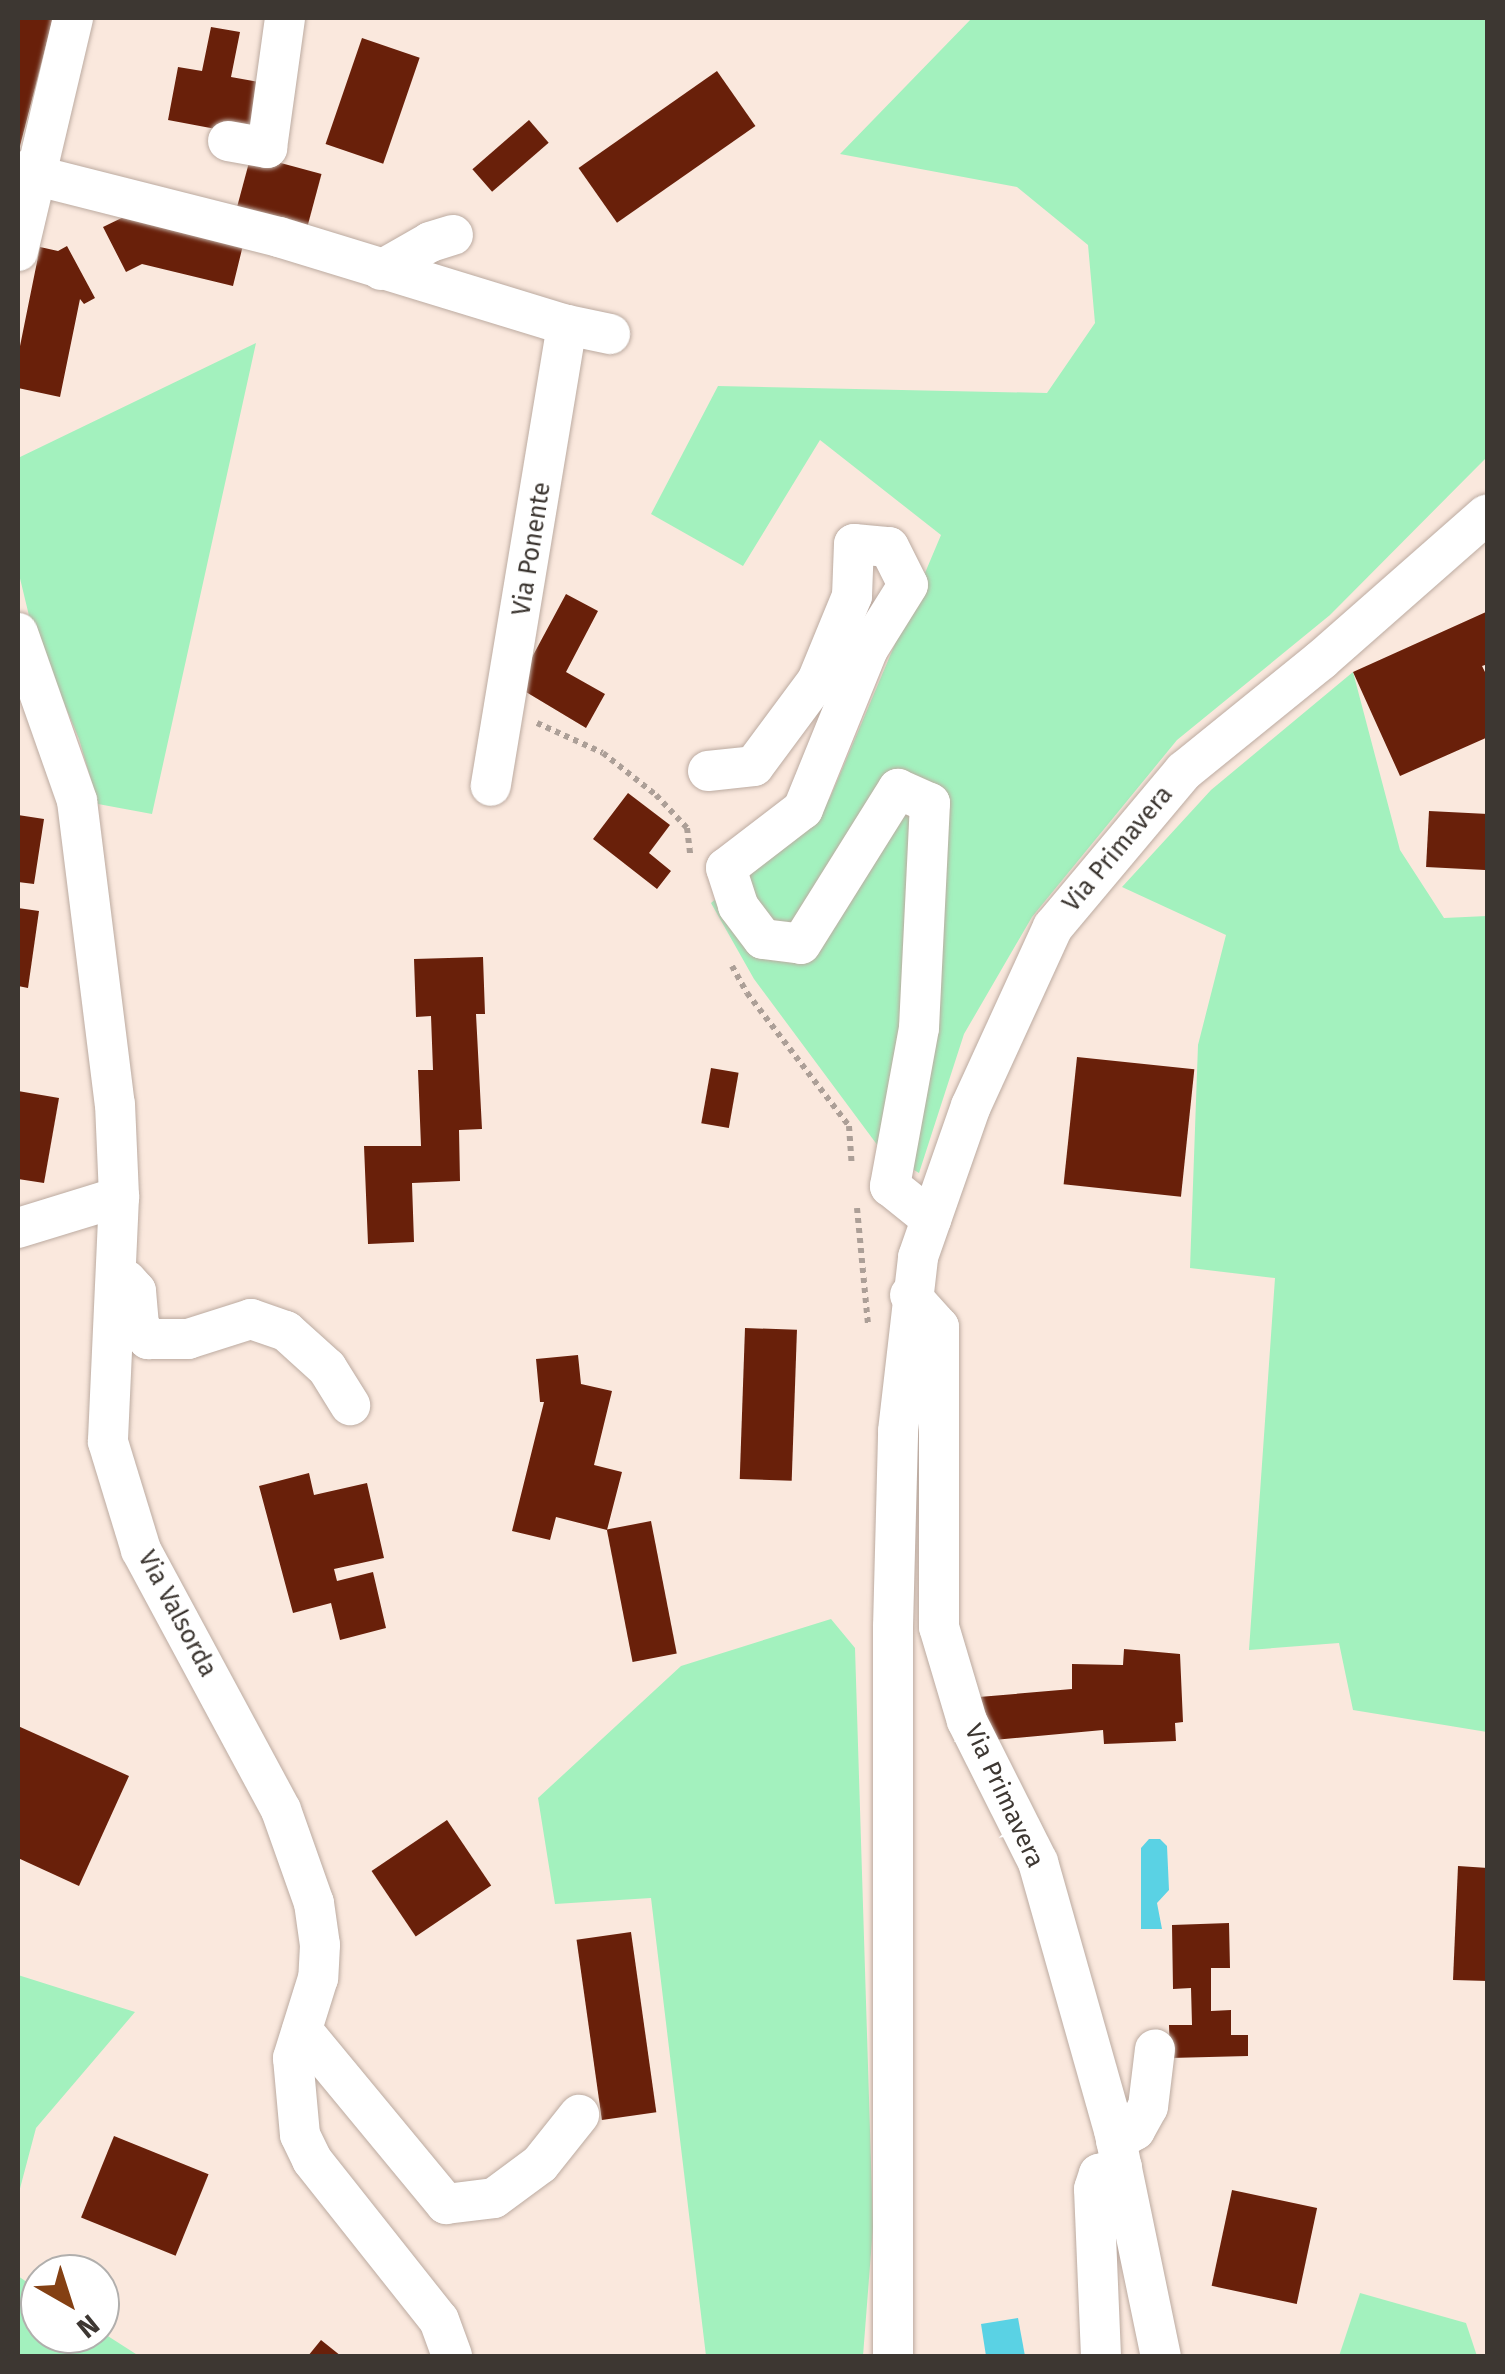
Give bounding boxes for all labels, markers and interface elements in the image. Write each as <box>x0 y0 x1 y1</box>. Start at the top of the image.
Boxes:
street label: Via Ponente <box>507 480 557 618</box>
street label: Via Primavera <box>1057 780 1179 918</box>
street label: Via Valsorda <box>131 1546 223 1682</box>
street label: Via Primavera <box>958 1720 1050 1872</box>
north arrow <box>20 2254 120 2354</box>
text: N <box>70 2307 106 2345</box>

